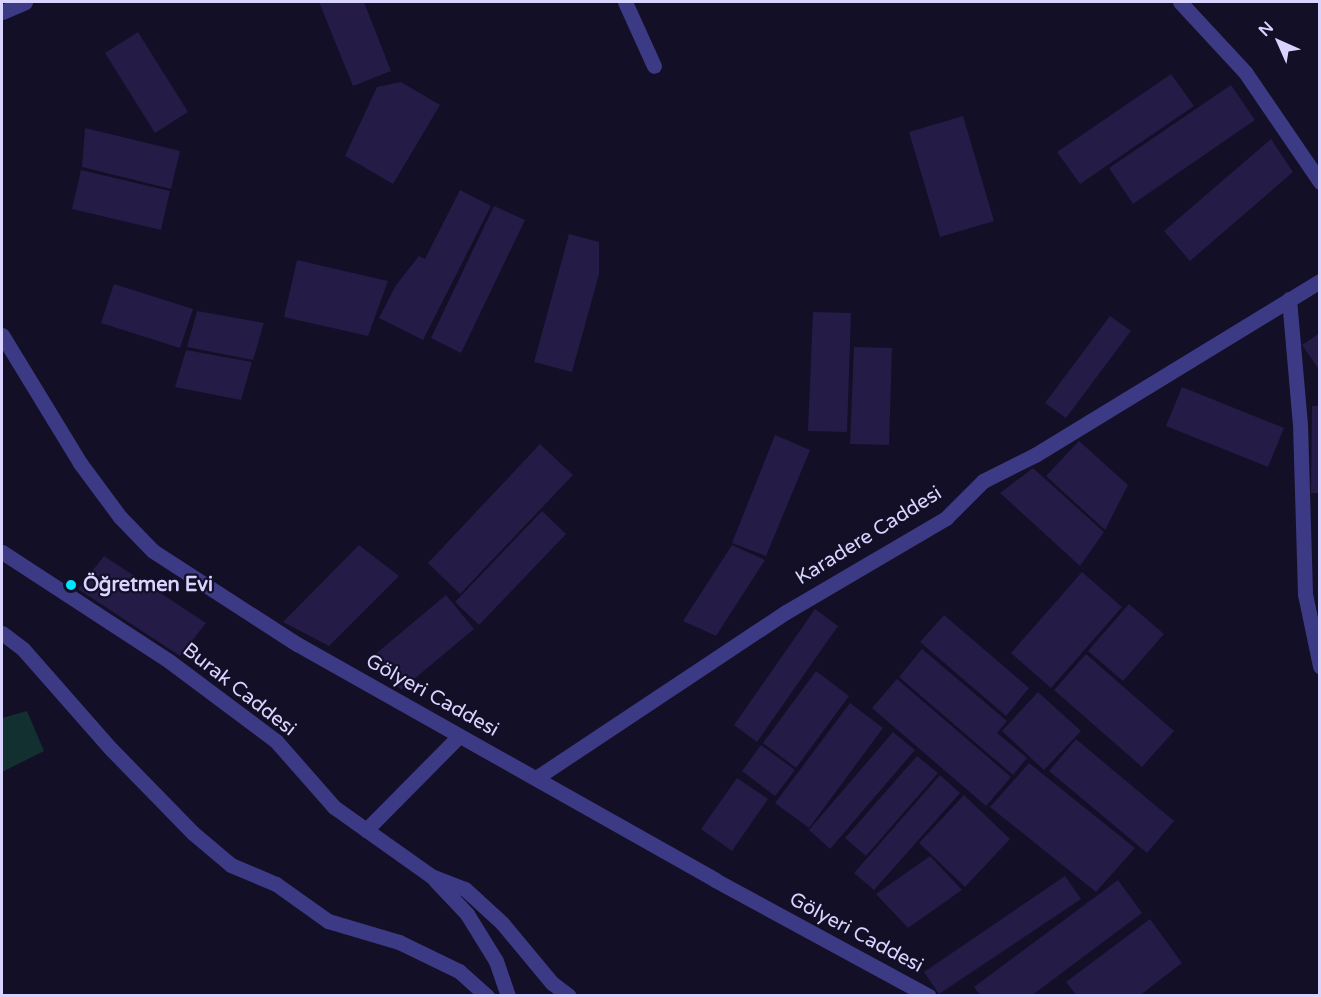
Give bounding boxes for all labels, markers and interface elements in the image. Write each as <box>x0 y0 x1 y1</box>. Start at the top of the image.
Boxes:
north arrow <box>1249 12 1309 72</box>
text: N <box>1255 18 1278 41</box>
street label: Karadere Caddesi <box>792 481 946 591</box>
place label: Öğretmen Evi <box>83 573 213 597</box>
marker: Öğretmen Evi <box>64 578 78 592</box>
street label: Burak Caddesi <box>178 638 300 742</box>
street label: Gölyeri Caddesi <box>361 650 503 742</box>
street label: Gölyeri Caddesi <box>785 888 927 978</box>

